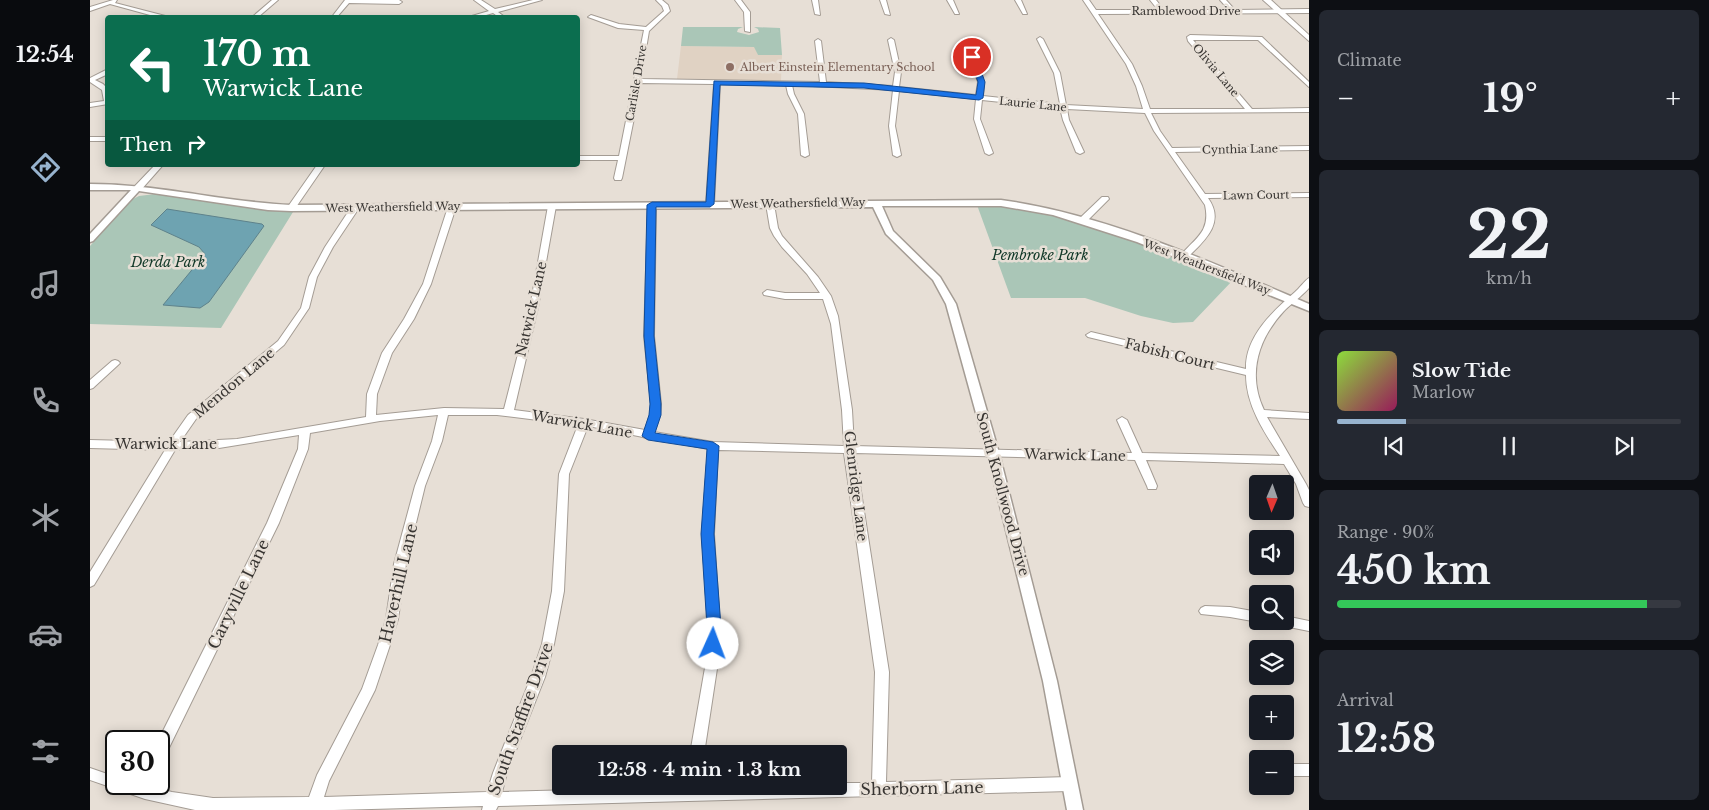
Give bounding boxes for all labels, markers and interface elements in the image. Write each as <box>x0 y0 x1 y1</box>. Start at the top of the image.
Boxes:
street label: Ramblewood Drive <box>1131 4 1241 18</box>
text: 170 m <box>203 32 311 75</box>
icon: left <box>120 35 185 100</box>
pin <box>951 36 993 78</box>
text: 12:54 <box>16 41 74 68</box>
street label: Olivia Lane <box>1190 41 1242 99</box>
icon: arrive <box>958 43 986 71</box>
street label: Carlisle Drive <box>622 44 650 122</box>
text: Climate <box>1337 50 1402 70</box>
place label: Albert Einstein Elementary School <box>739 60 935 74</box>
marker: Albert Einstein Elementary School <box>724 61 736 73</box>
text: Warwick Lane <box>203 75 363 102</box>
text: 19° <box>1483 75 1538 122</box>
text: − <box>1337 81 1355 116</box>
text: + <box>1666 81 1681 116</box>
street label: Laurie Lane <box>999 93 1067 115</box>
icon: right <box>182 130 210 158</box>
text: Then <box>120 133 172 156</box>
street label: Cynthia Lane <box>1202 141 1278 157</box>
icon: directions <box>28 150 63 185</box>
street label: Lawn Court <box>1222 187 1290 203</box>
street label: West Weathersfield Way <box>729 195 866 211</box>
text: 22 <box>1467 195 1551 276</box>
street label: West Weathersfield Way <box>324 199 461 215</box>
street label: West Weathersfield Way <box>1141 236 1273 298</box>
park label: Pembroke Park <box>991 246 1088 264</box>
park label: Derda Park <box>130 253 205 271</box>
street label: Natwick Lane <box>511 260 551 358</box>
icon: music <box>28 267 63 302</box>
text: km/h <box>1486 268 1532 288</box>
street label: Fabish Court <box>1123 334 1218 374</box>
street label: Mendon Lane <box>190 344 278 422</box>
text: Slow Tide <box>1412 359 1511 382</box>
text: Marlow <box>1412 382 1475 402</box>
icon: phone <box>28 383 63 418</box>
street label: Warwick Lane <box>529 406 634 442</box>
street label: South Knollwood Drive <box>972 410 1034 578</box>
street label: Glenridge Lane <box>840 430 872 542</box>
icon: previous <box>1380 432 1408 460</box>
icon: pause <box>1495 432 1523 460</box>
icon: next <box>1610 432 1638 460</box>
street label: Warwick Lane <box>114 435 217 453</box>
street label: Warwick Lane <box>1023 445 1126 465</box>
north arrow <box>1249 475 1294 520</box>
map controls <box>1249 475 1294 795</box>
icon: climate <box>28 500 63 535</box>
street label: Haverhill Lane <box>375 521 421 645</box>
text: Range · 90% <box>1337 522 1434 542</box>
button: sound <box>1249 530 1294 575</box>
street label: Caryville Lane <box>203 536 273 652</box>
text: 450 km <box>1337 547 1491 594</box>
button: search <box>1249 585 1294 630</box>
icon: car <box>28 617 63 652</box>
position arrow <box>686 617 738 669</box>
street label: South Staffire Drive <box>483 640 557 798</box>
button: layers <box>1249 640 1294 685</box>
text: Arrival <box>1337 690 1394 710</box>
button: + <box>1249 695 1294 740</box>
text: 12:58 <box>1337 715 1436 762</box>
speed limit sign: 30 <box>105 730 170 795</box>
icon: filters <box>28 734 63 769</box>
button: − <box>1249 750 1294 795</box>
text: 12:58 · 4 min · 1.3 km <box>598 758 801 781</box>
street label: Sherborn Lane <box>860 777 984 799</box>

